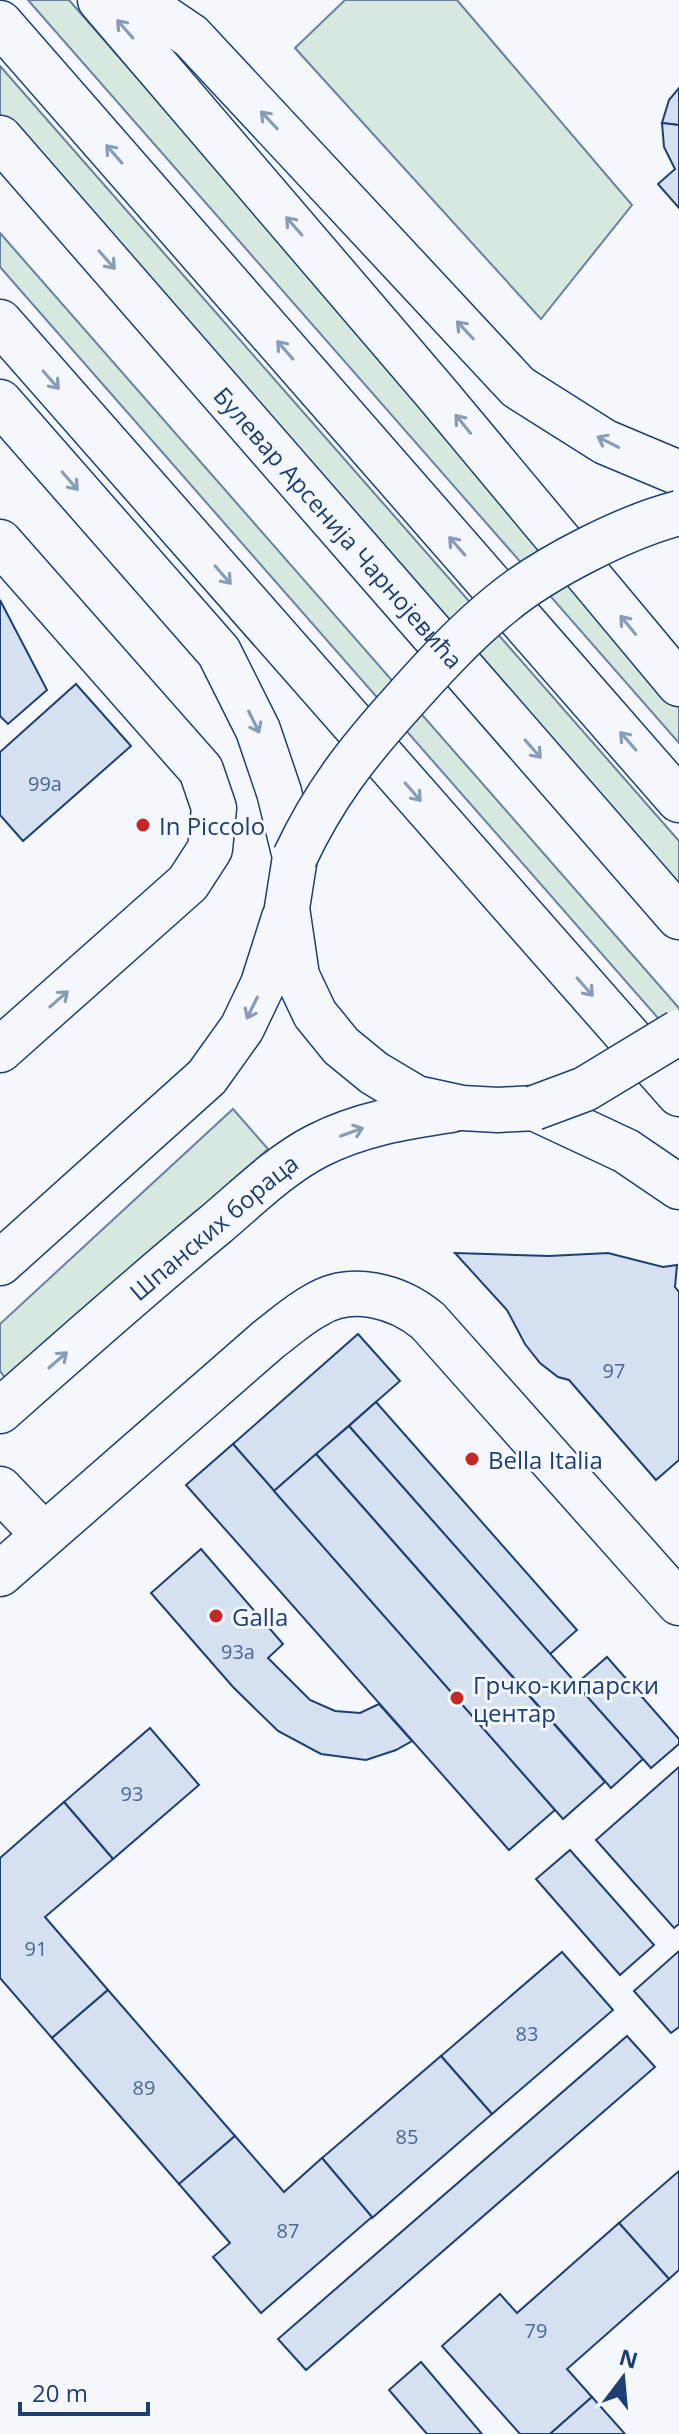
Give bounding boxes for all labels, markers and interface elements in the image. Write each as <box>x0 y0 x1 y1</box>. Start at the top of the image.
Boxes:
one-way arrow <box>116 19 134 39</box>
one-way arrow <box>259 110 278 130</box>
one-way arrow <box>105 145 123 165</box>
one-way arrow <box>285 217 303 237</box>
one-way arrow <box>97 250 115 270</box>
one-way arrow <box>457 321 475 341</box>
one-way arrow <box>277 340 295 360</box>
one-way arrow <box>42 370 60 390</box>
street label: Булевар Арсенија Чарнојевића <box>207 379 471 675</box>
one-way arrow <box>454 414 472 435</box>
one-way arrow <box>596 434 620 449</box>
one-way arrow <box>60 471 78 491</box>
one-way arrow <box>448 536 466 556</box>
one-way arrow <box>214 565 232 585</box>
one-way arrow <box>619 615 637 636</box>
one-way arrow <box>247 709 262 733</box>
one-way arrow <box>619 732 637 752</box>
one-way arrow <box>524 739 542 759</box>
house number: 99a <box>28 770 62 797</box>
one-way arrow <box>404 781 422 801</box>
place label: In Piccolo <box>159 809 265 842</box>
marker: In Piccolo <box>134 816 152 834</box>
one-way arrow <box>576 976 594 996</box>
one-way arrow <box>48 990 68 1008</box>
one-way arrow <box>244 995 259 1019</box>
one-way arrow <box>339 1123 364 1138</box>
street label: Шпанских бораца <box>122 1146 304 1307</box>
one-way arrow <box>48 1351 68 1369</box>
house number: 97 <box>603 1357 625 1384</box>
place label: Bella Italia <box>488 1443 603 1476</box>
marker: Bella Italia <box>463 1450 481 1468</box>
place label: Galla <box>232 1600 288 1633</box>
marker: Galla <box>207 1607 225 1625</box>
house number: 93a <box>221 1638 255 1665</box>
place label: Грчко-кипарски центар <box>473 1668 659 1729</box>
marker: Грчко-кипарски центар <box>448 1689 466 1707</box>
house number: 93 <box>121 1780 143 1807</box>
house number: 91 <box>25 1935 47 1962</box>
house number: 83 <box>516 2020 538 2047</box>
house number: 89 <box>133 2074 155 2101</box>
house number: 85 <box>396 2123 418 2150</box>
house number: 87 <box>277 2217 299 2244</box>
house number: 79 <box>525 2317 547 2344</box>
north arrow <box>583 2338 663 2418</box>
text: N <box>616 2341 642 2375</box>
scale bar <box>20 2366 148 2416</box>
text: 20 m <box>32 2376 88 2409</box>

